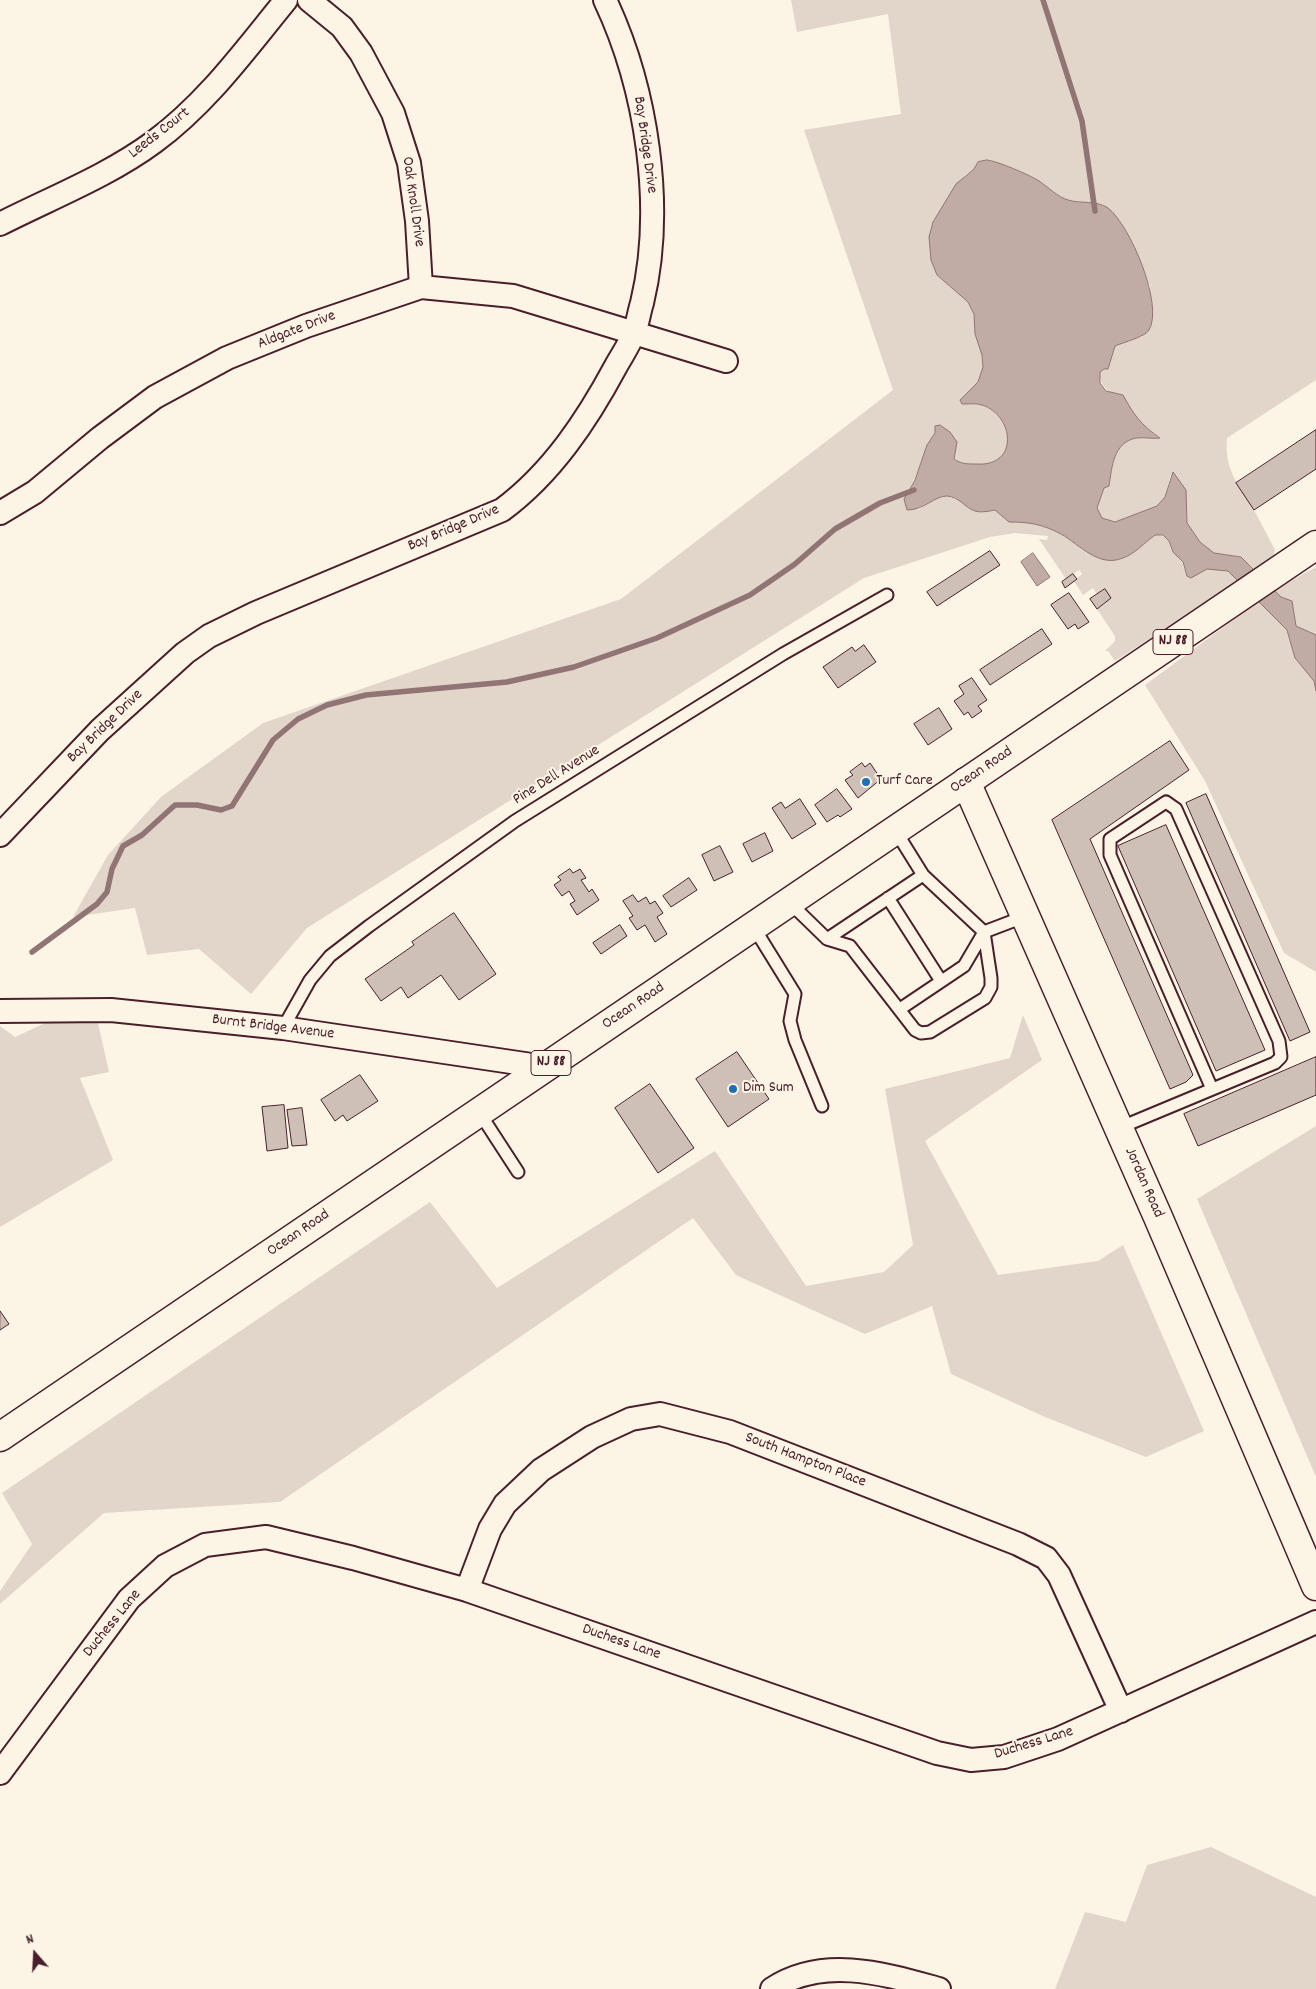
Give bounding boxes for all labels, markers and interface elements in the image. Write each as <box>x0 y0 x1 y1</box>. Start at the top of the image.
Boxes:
street label: Bay Bridge Drive <box>628 95 660 195</box>
street label: Leeds Court <box>126 104 194 164</box>
street label: Oak Knoll Drive <box>396 156 428 248</box>
street label: Aldgate Drive <box>255 307 339 355</box>
street label: Bay Bridge Drive <box>405 501 503 557</box>
road number: NJ 88 <box>1153 630 1193 654</box>
street label: Bay Bridge Drive <box>64 686 148 768</box>
street label: Pine Dell Avenue <box>510 742 604 810</box>
street label: Ocean Road <box>947 743 1017 799</box>
place label: Turf Care <box>876 772 933 792</box>
marker: Turf Care <box>860 776 872 788</box>
street label: Ocean Road <box>599 979 669 1035</box>
street label: Burnt Bridge Avenue <box>211 1011 335 1045</box>
road number: NJ 88 <box>531 1050 571 1076</box>
place label: Dim Sum <box>743 1079 794 1099</box>
marker: Dim Sum <box>727 1083 739 1095</box>
street label: Jordan Road <box>1119 1145 1167 1221</box>
street label: Ocean Road <box>264 1206 334 1262</box>
street label: South Hampton Place <box>742 1429 868 1493</box>
street label: Duchess Lane <box>80 1586 146 1662</box>
street label: Duchess Lane <box>579 1621 663 1665</box>
street label: Duchess Lane <box>992 1723 1076 1765</box>
north arrow <box>10 1929 60 1979</box>
text: N <box>24 1929 37 1950</box>

